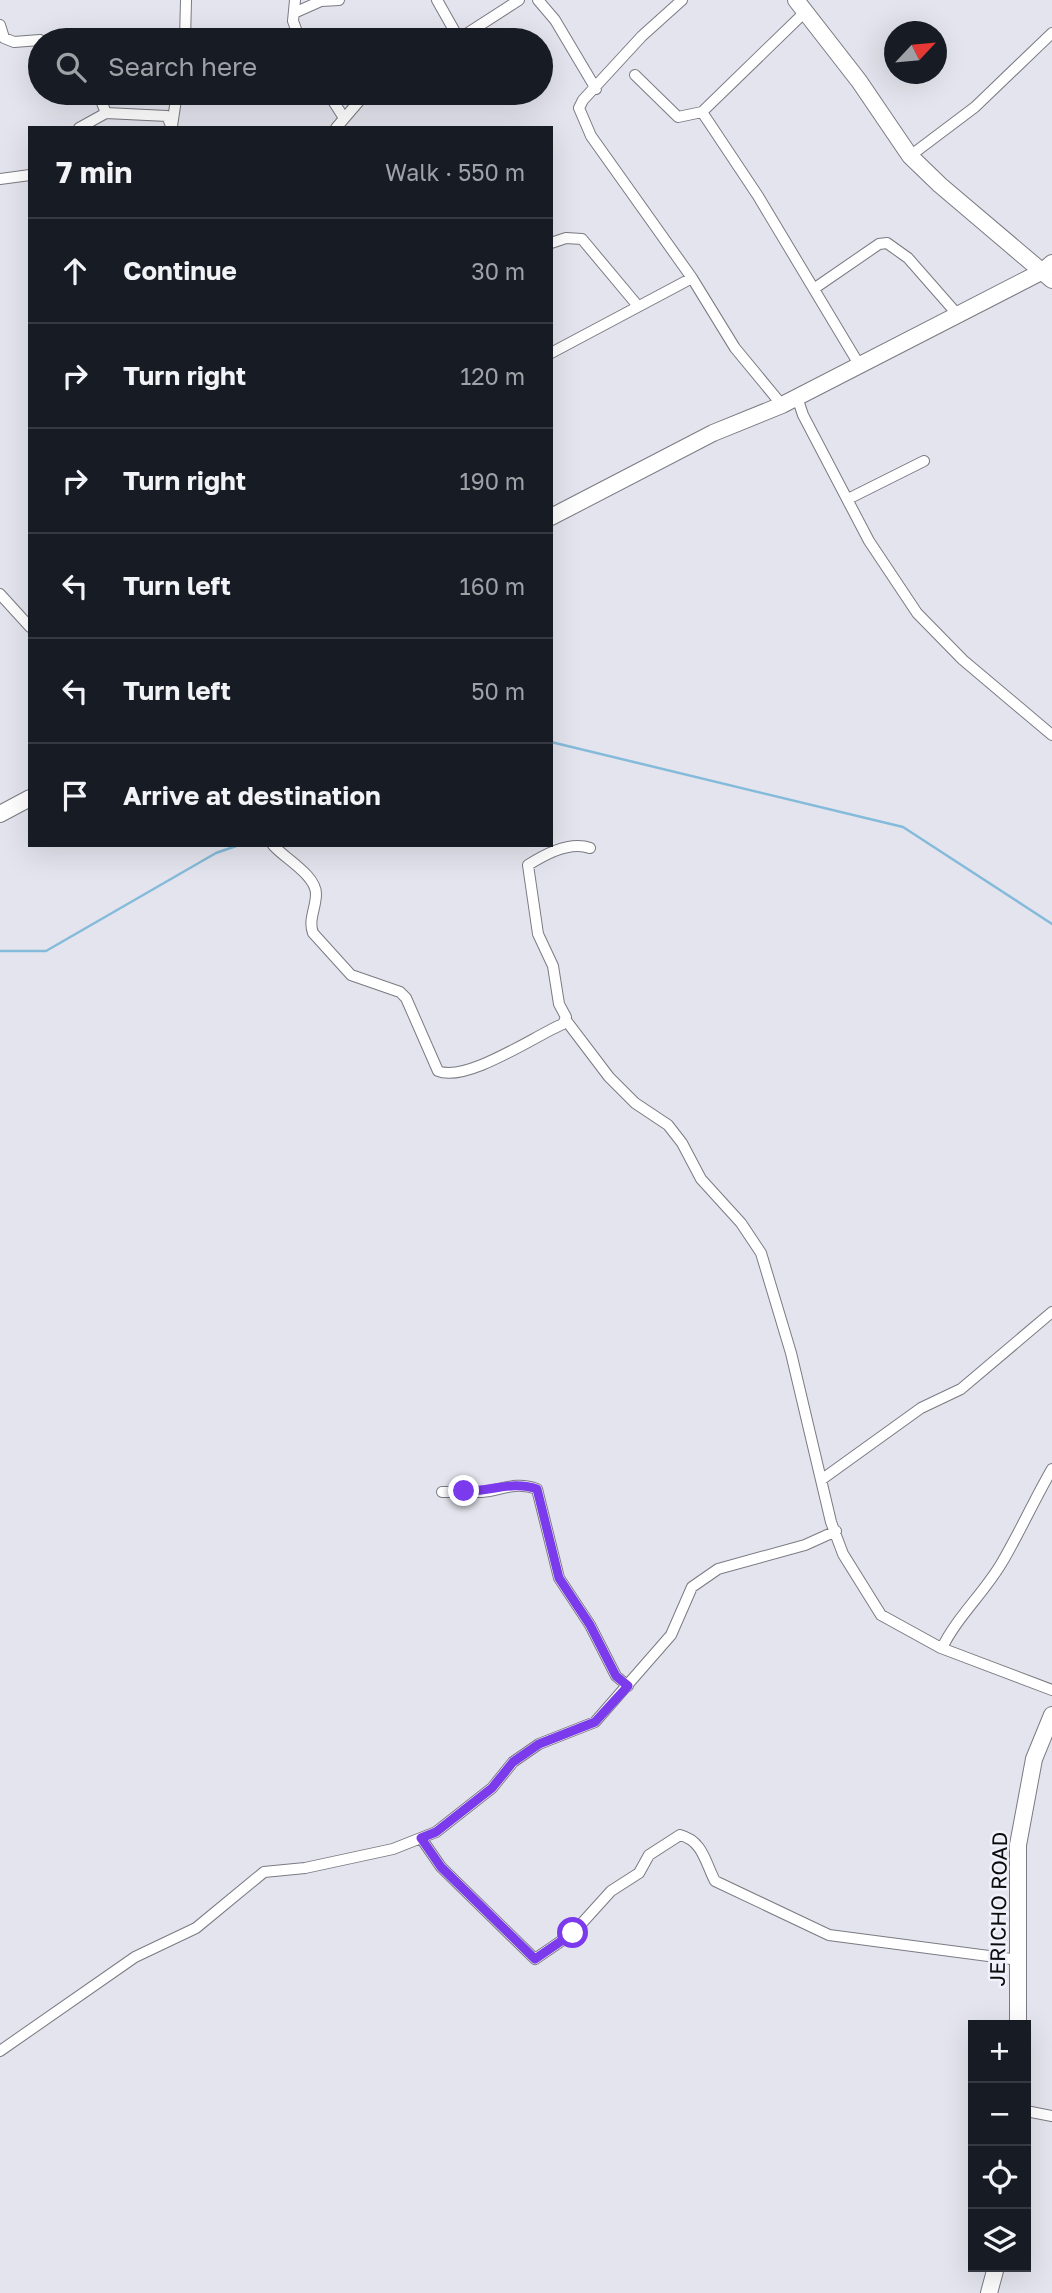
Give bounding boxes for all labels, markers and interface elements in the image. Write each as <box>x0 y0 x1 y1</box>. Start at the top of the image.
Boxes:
north arrow <box>884 21 947 84</box>
search box <box>28 28 553 105</box>
icon: search <box>52 48 90 86</box>
text: Search here <box>108 51 257 82</box>
text: 7 min <box>56 154 132 190</box>
text: Walk · 550 m <box>385 158 525 186</box>
icon: ahead <box>56 252 94 290</box>
text: Continue <box>123 255 237 286</box>
text: 30 m <box>471 257 525 285</box>
icon: right <box>56 357 94 395</box>
text: Turn right <box>123 360 246 391</box>
text: 120 m <box>460 362 525 390</box>
icon: right <box>56 462 94 500</box>
text: Turn right <box>123 465 246 496</box>
text: 190 m <box>460 467 525 495</box>
icon: left <box>56 567 94 605</box>
text: Turn left <box>123 570 231 601</box>
text: 160 m <box>460 572 525 600</box>
icon: left <box>56 672 94 710</box>
text: Turn left <box>123 675 231 706</box>
text: 50 m <box>471 677 525 705</box>
icon: arrive <box>56 777 94 815</box>
text: Arrive at destination <box>123 780 381 811</box>
route end <box>448 1475 479 1506</box>
street label: JERICHO ROAD <box>984 1831 1012 1986</box>
route start <box>557 1917 588 1948</box>
map controls <box>968 2020 1031 2272</box>
button: + <box>968 2020 1031 2083</box>
button: − <box>968 2083 1031 2146</box>
button: locate <box>968 2146 1031 2209</box>
button: layers <box>968 2209 1031 2272</box>

